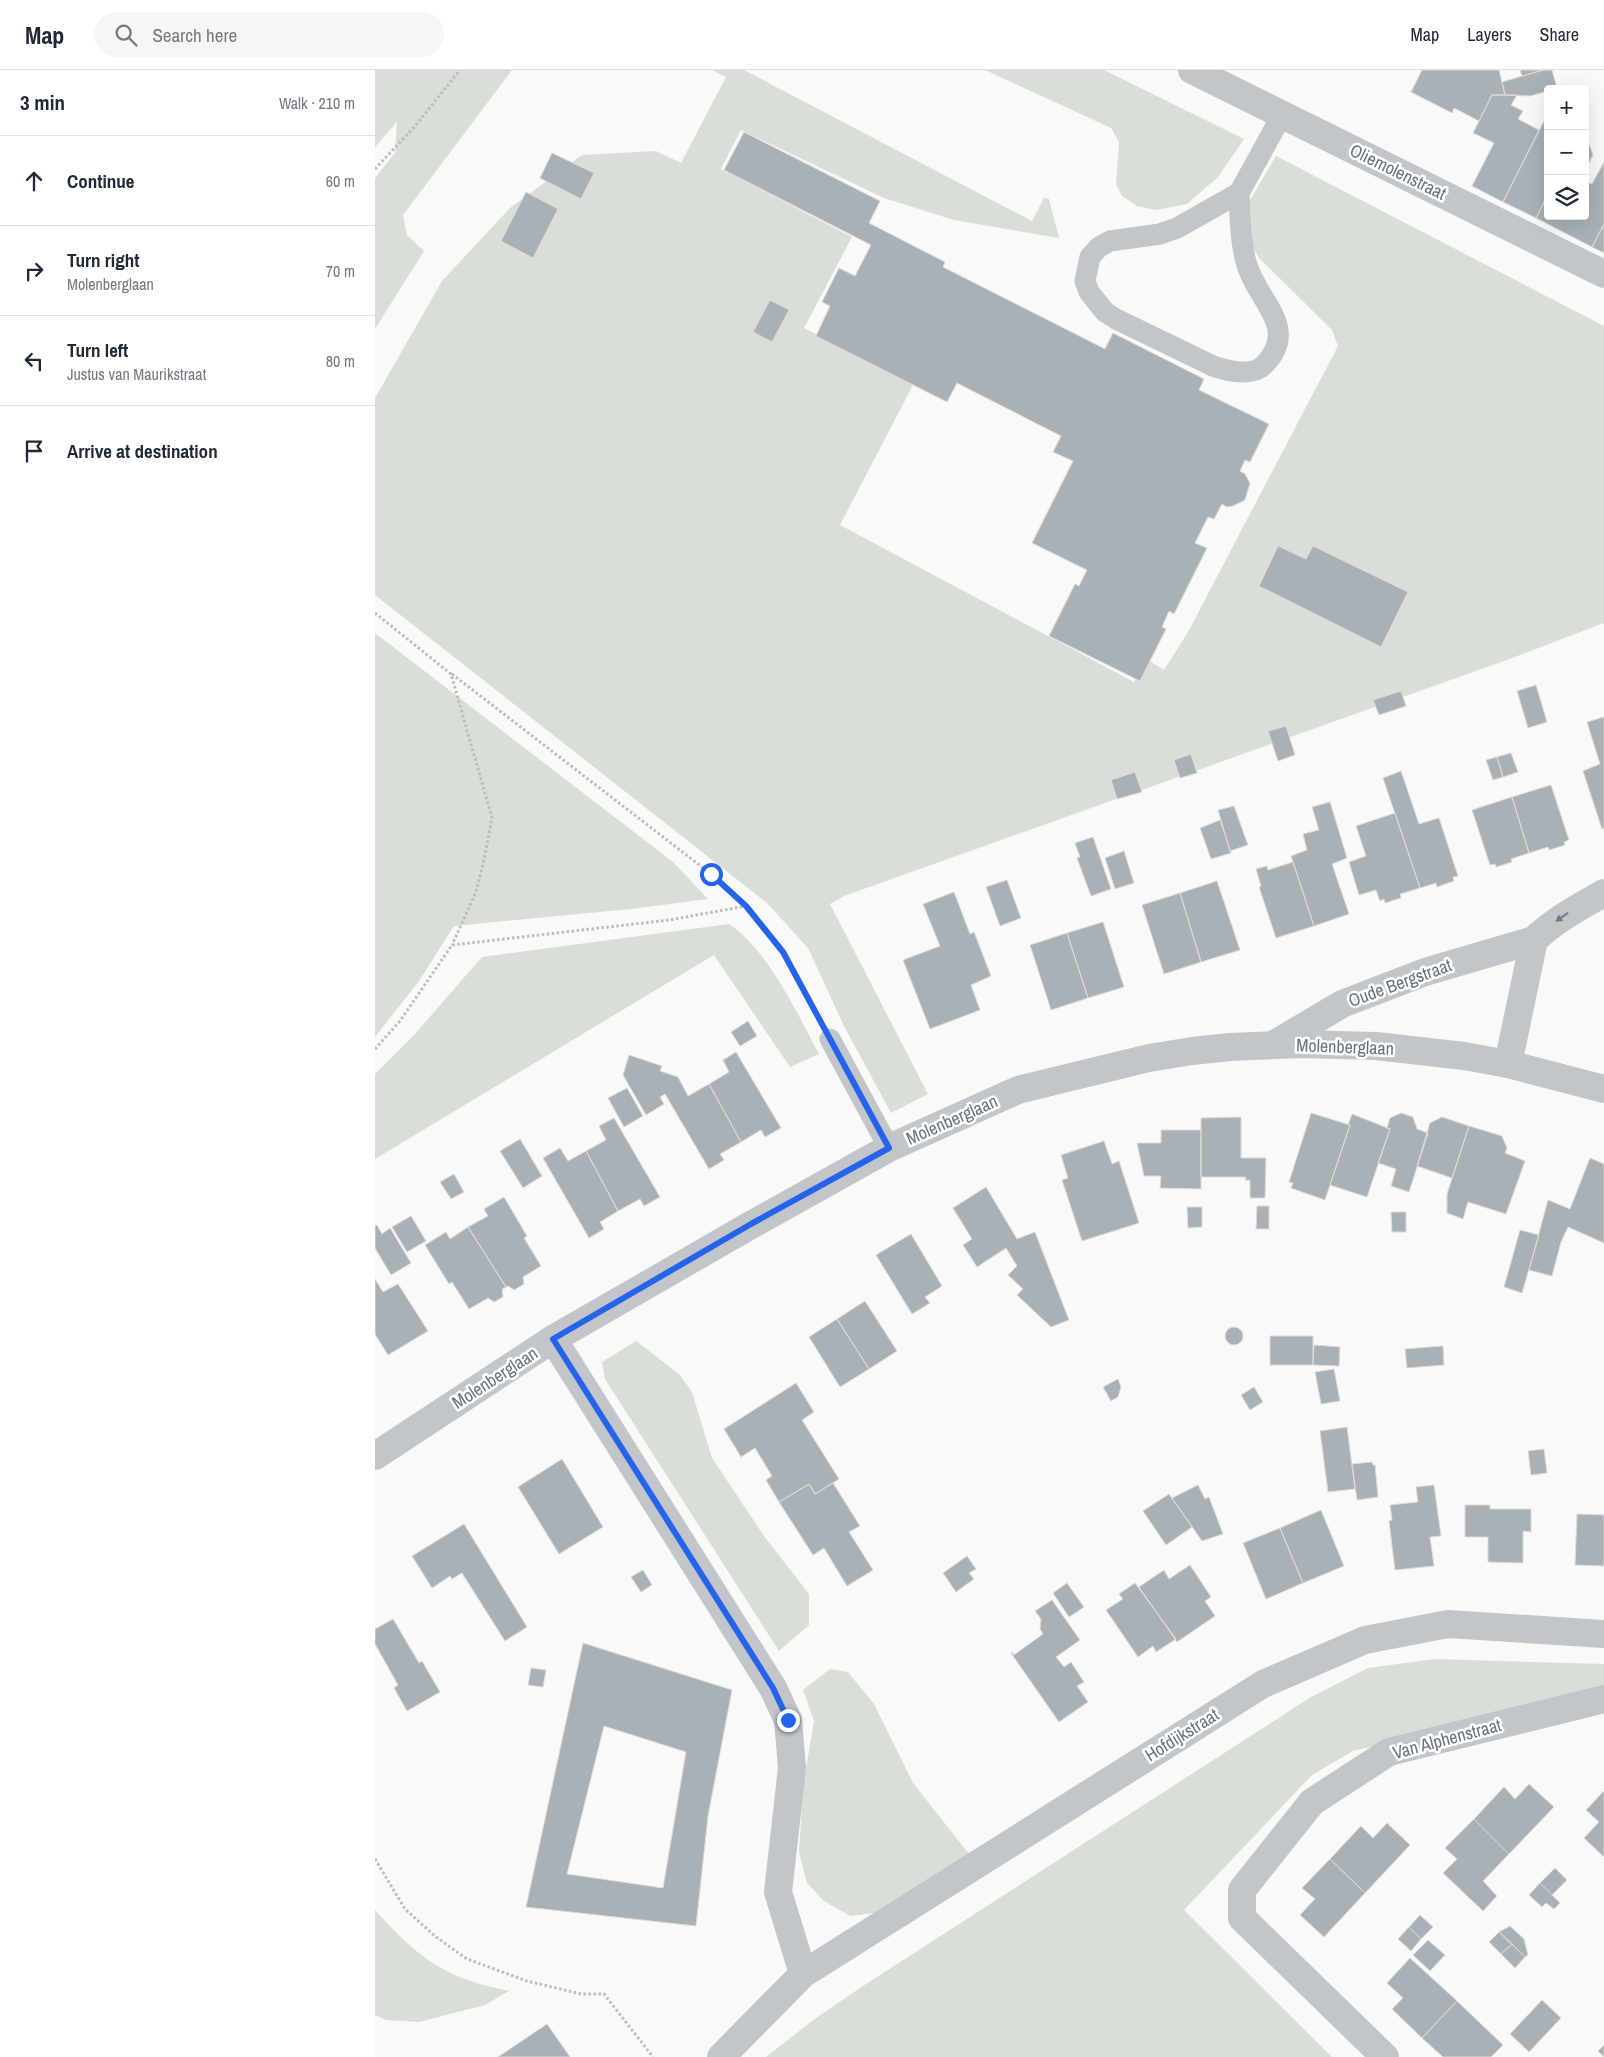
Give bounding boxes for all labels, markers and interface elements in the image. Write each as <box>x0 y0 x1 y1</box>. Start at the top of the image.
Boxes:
search box <box>94 12 444 57</box>
text: Map <box>25 19 64 51</box>
icon: search <box>112 21 140 49</box>
text: Search here <box>152 22 237 48</box>
text: Map <box>1411 22 1439 47</box>
text: Layers <box>1467 22 1512 47</box>
text: Share <box>1540 22 1579 47</box>
map controls <box>1544 85 1589 220</box>
button: + <box>1544 85 1589 130</box>
text: 3 min <box>20 88 65 117</box>
text: Walk · 210 m <box>279 92 355 114</box>
button: − <box>1544 130 1589 175</box>
street label: Oliemolenstraat <box>1346 137 1451 206</box>
icon: ahead <box>20 167 48 195</box>
text: Continue <box>67 168 135 194</box>
text: 60 m <box>326 170 355 192</box>
button: layers <box>1544 175 1589 220</box>
text: Turn right <box>67 247 139 273</box>
icon: right <box>20 257 48 285</box>
text: 70 m <box>326 260 355 282</box>
text: Molenberglaan <box>67 273 154 295</box>
text: Turn left <box>67 337 128 363</box>
icon: left <box>20 347 48 375</box>
text: 80 m <box>326 350 355 372</box>
text: Justus van Maurikstraat <box>67 363 206 385</box>
icon: arrive <box>20 437 48 465</box>
text: Arrive at destination <box>67 438 218 464</box>
route start <box>700 863 723 886</box>
one-way arrow <box>1555 912 1568 922</box>
street label: Oude Bergstraat <box>1345 952 1455 1013</box>
street label: Molenberglaan <box>1296 1032 1394 1061</box>
street label: Molenberglaan <box>902 1088 1001 1151</box>
street label: Molenberglaan <box>447 1341 542 1415</box>
street label: Hofdijkstraat <box>1140 1702 1223 1767</box>
route end <box>777 1709 800 1732</box>
street label: Van Alphenstraat <box>1390 1712 1504 1765</box>

